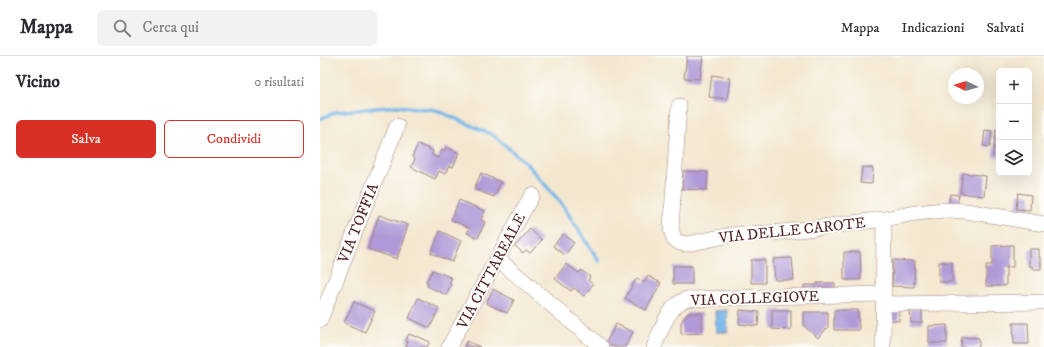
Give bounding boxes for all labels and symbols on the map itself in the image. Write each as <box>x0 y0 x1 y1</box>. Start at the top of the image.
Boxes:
north arrow <box>948 68 984 104</box>
street label: VIA TOFFIA <box>333 180 383 267</box>
street label: VIA CITTAREALE <box>452 210 530 333</box>
street label: VIA DELLE CAROTE <box>717 213 867 248</box>
street label: VIA COLLEGIOVE <box>690 287 820 310</box>

